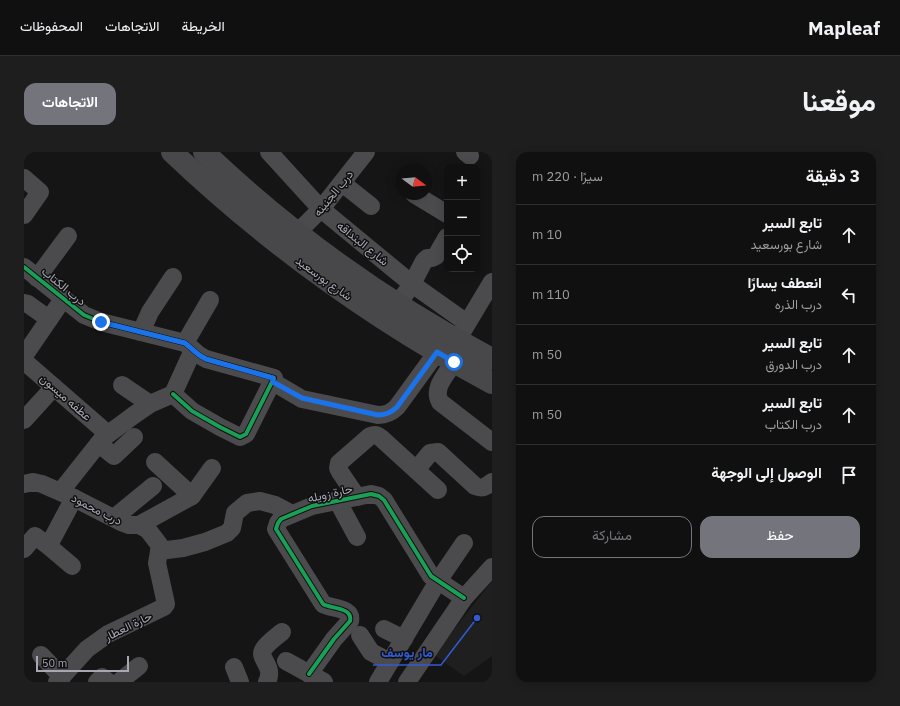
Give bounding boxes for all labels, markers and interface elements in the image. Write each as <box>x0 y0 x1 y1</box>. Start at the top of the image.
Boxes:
text: Mapleaf <box>808 16 880 40</box>
text: المحفوظات <box>20 17 83 35</box>
text: الاتجاهات <box>105 17 159 35</box>
text: الخريطة <box>181 17 225 35</box>
text: موقعنا <box>802 82 876 119</box>
button: الاتجاهات <box>24 83 116 125</box>
north arrow <box>396 164 432 200</box>
map controls <box>444 164 480 272</box>
button: + <box>444 164 480 200</box>
text: 3 دقيقة <box>806 165 860 187</box>
street label: درب الجنينه <box>310 167 357 220</box>
text: سيرًا · 220 m <box>532 168 603 185</box>
button: − <box>444 200 480 236</box>
text: تابع السير <box>763 213 822 232</box>
street label: شارع البنداقه <box>333 218 392 270</box>
icon: ahead <box>838 224 860 246</box>
text: 10 m <box>532 226 562 243</box>
button: locate <box>444 236 480 272</box>
text: شارع بورسعيد <box>750 236 822 253</box>
street label: شارع بورسعيد <box>292 253 355 305</box>
street label: درب الكتاب <box>38 264 89 309</box>
text: انعطف يسارًا <box>747 273 822 292</box>
icon: left <box>838 284 860 306</box>
text: 110 m <box>532 286 570 303</box>
text: درب الذره <box>775 296 822 313</box>
route end <box>92 313 110 331</box>
text: تابع السير <box>763 333 822 352</box>
icon: ahead <box>838 344 860 366</box>
text: 50 m <box>532 346 562 363</box>
route start <box>445 353 463 371</box>
text: درب الدورق <box>765 356 822 373</box>
street label: عطفه ميسون <box>36 370 95 424</box>
text: تابع السير <box>763 393 822 412</box>
icon: ahead <box>838 404 860 426</box>
text: 50 m <box>532 406 562 423</box>
text: درب الكتاب <box>765 416 822 433</box>
text: الوصول إلى الوجهة <box>711 463 822 482</box>
icon: arrive <box>838 464 860 486</box>
street label: حارة زويله <box>306 481 354 506</box>
street label: درب محمود <box>69 490 125 529</box>
button: مشاركة <box>532 516 692 558</box>
button: حفظ <box>700 516 860 558</box>
street label: حارة العطار <box>101 608 155 645</box>
callout: مار يوسف <box>373 640 441 665</box>
text: مار يوسف <box>381 644 433 661</box>
scale bar <box>36 654 129 673</box>
text: 50 m <box>42 656 67 670</box>

